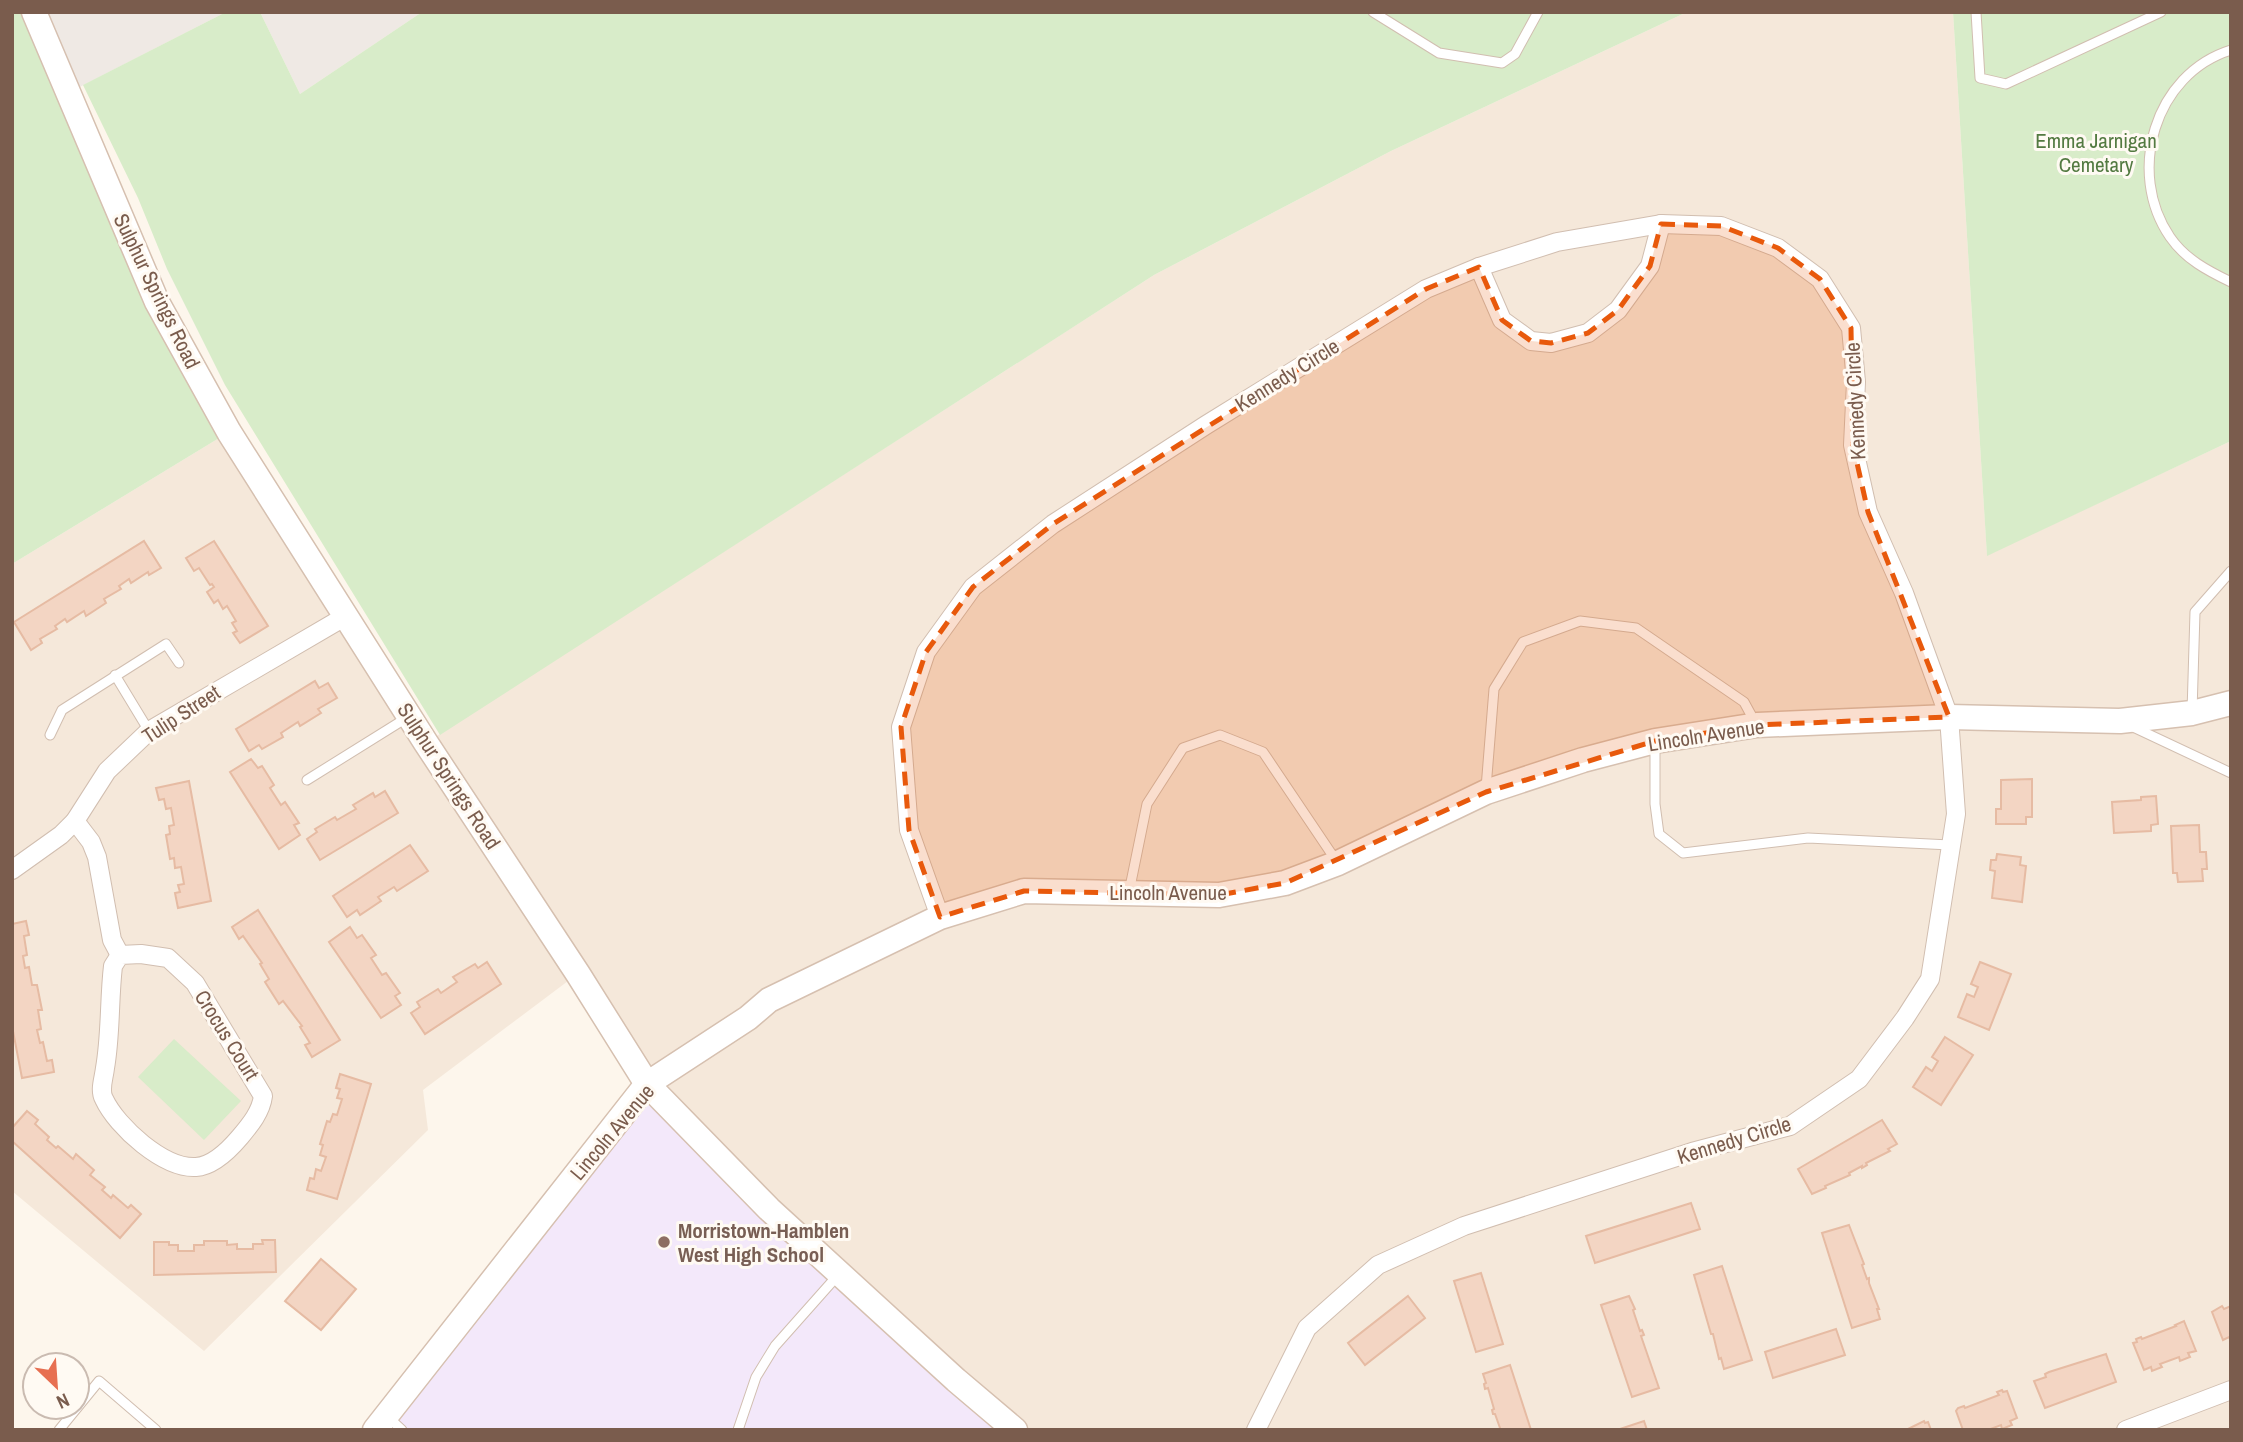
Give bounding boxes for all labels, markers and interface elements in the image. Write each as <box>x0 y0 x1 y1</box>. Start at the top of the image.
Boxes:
park label: Emma Jarnigan Cemetary <box>2035 126 2157 179</box>
street label: Sulphur Springs Road <box>107 208 207 374</box>
street label: Kennedy Circle <box>1229 332 1345 418</box>
street label: Kennedy Circle <box>1837 341 1873 461</box>
street label: Tulip Street <box>136 678 226 750</box>
street label: Sulphur Springs Road <box>391 697 507 855</box>
street label: Lincoln Avenue <box>1646 711 1766 759</box>
street label: Lincoln Avenue <box>1109 878 1227 907</box>
street label: Crocus Court <box>188 984 266 1086</box>
street label: Lincoln Avenue <box>563 1078 661 1186</box>
street label: Kennedy Circle <box>1673 1109 1795 1171</box>
place label: Morristown-Hamblen West High School <box>678 1216 849 1269</box>
marker: Morristown-Hamblen West High School <box>656 1234 672 1250</box>
north arrow <box>21 1351 91 1421</box>
text: N <box>53 1387 74 1416</box>

